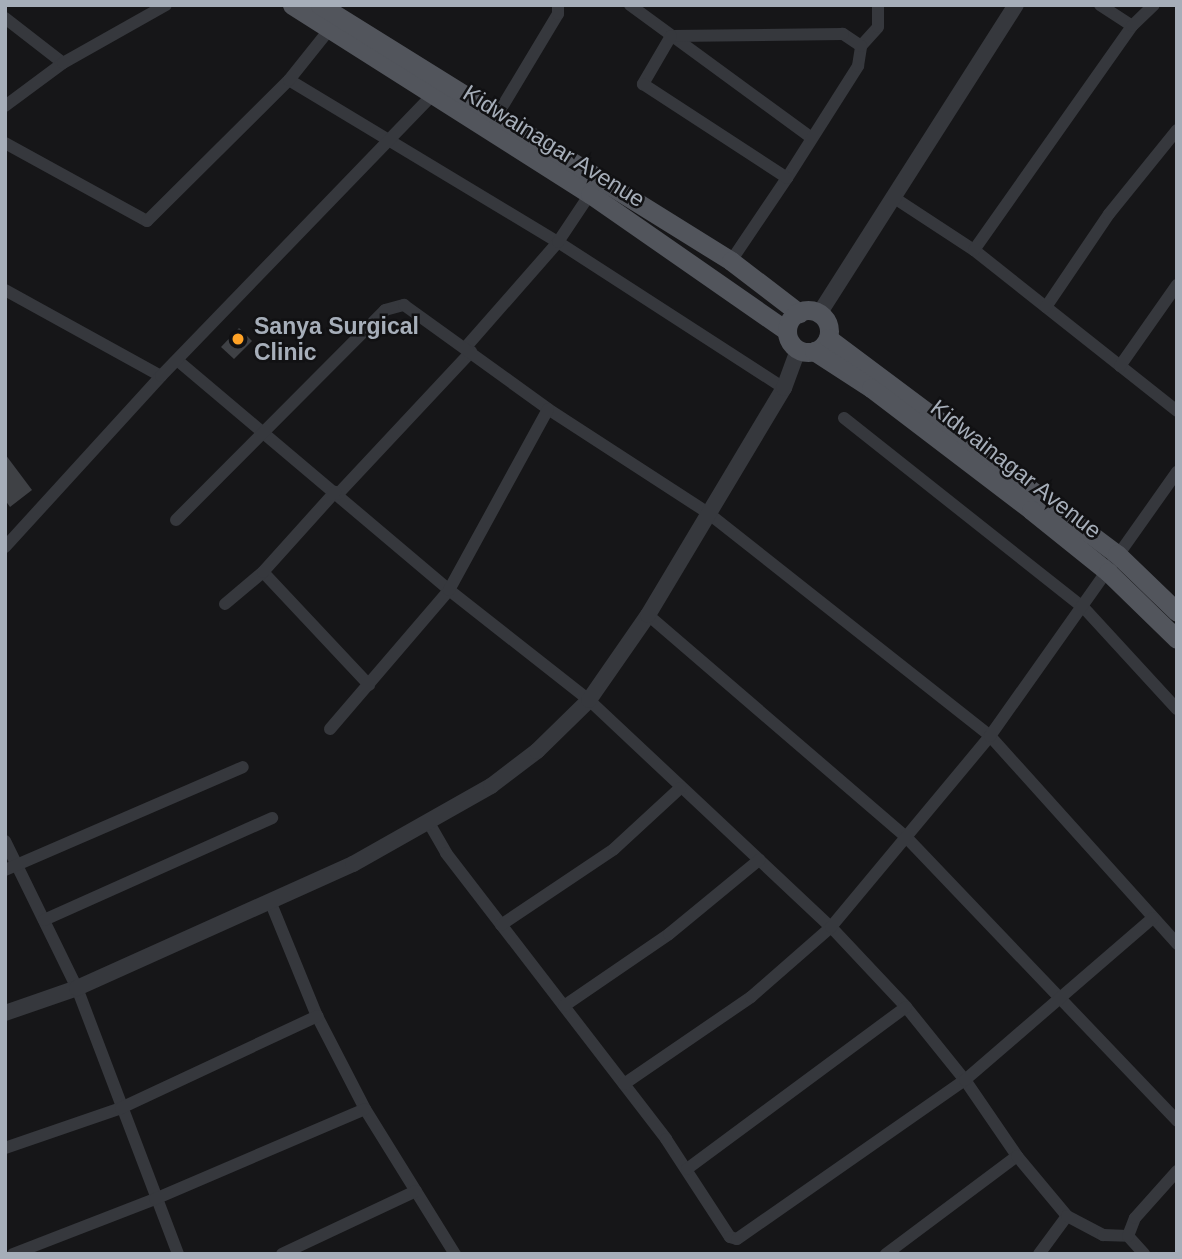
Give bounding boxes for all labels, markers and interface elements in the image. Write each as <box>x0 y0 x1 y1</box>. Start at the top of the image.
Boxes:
street label: Kidwainagar Avenue <box>457 79 651 213</box>
place label: Sanya Surgical Clinic <box>254 312 419 366</box>
marker: Sanya Surgical Clinic <box>228 329 248 349</box>
street label: Kidwainagar Avenue <box>925 393 1107 545</box>

